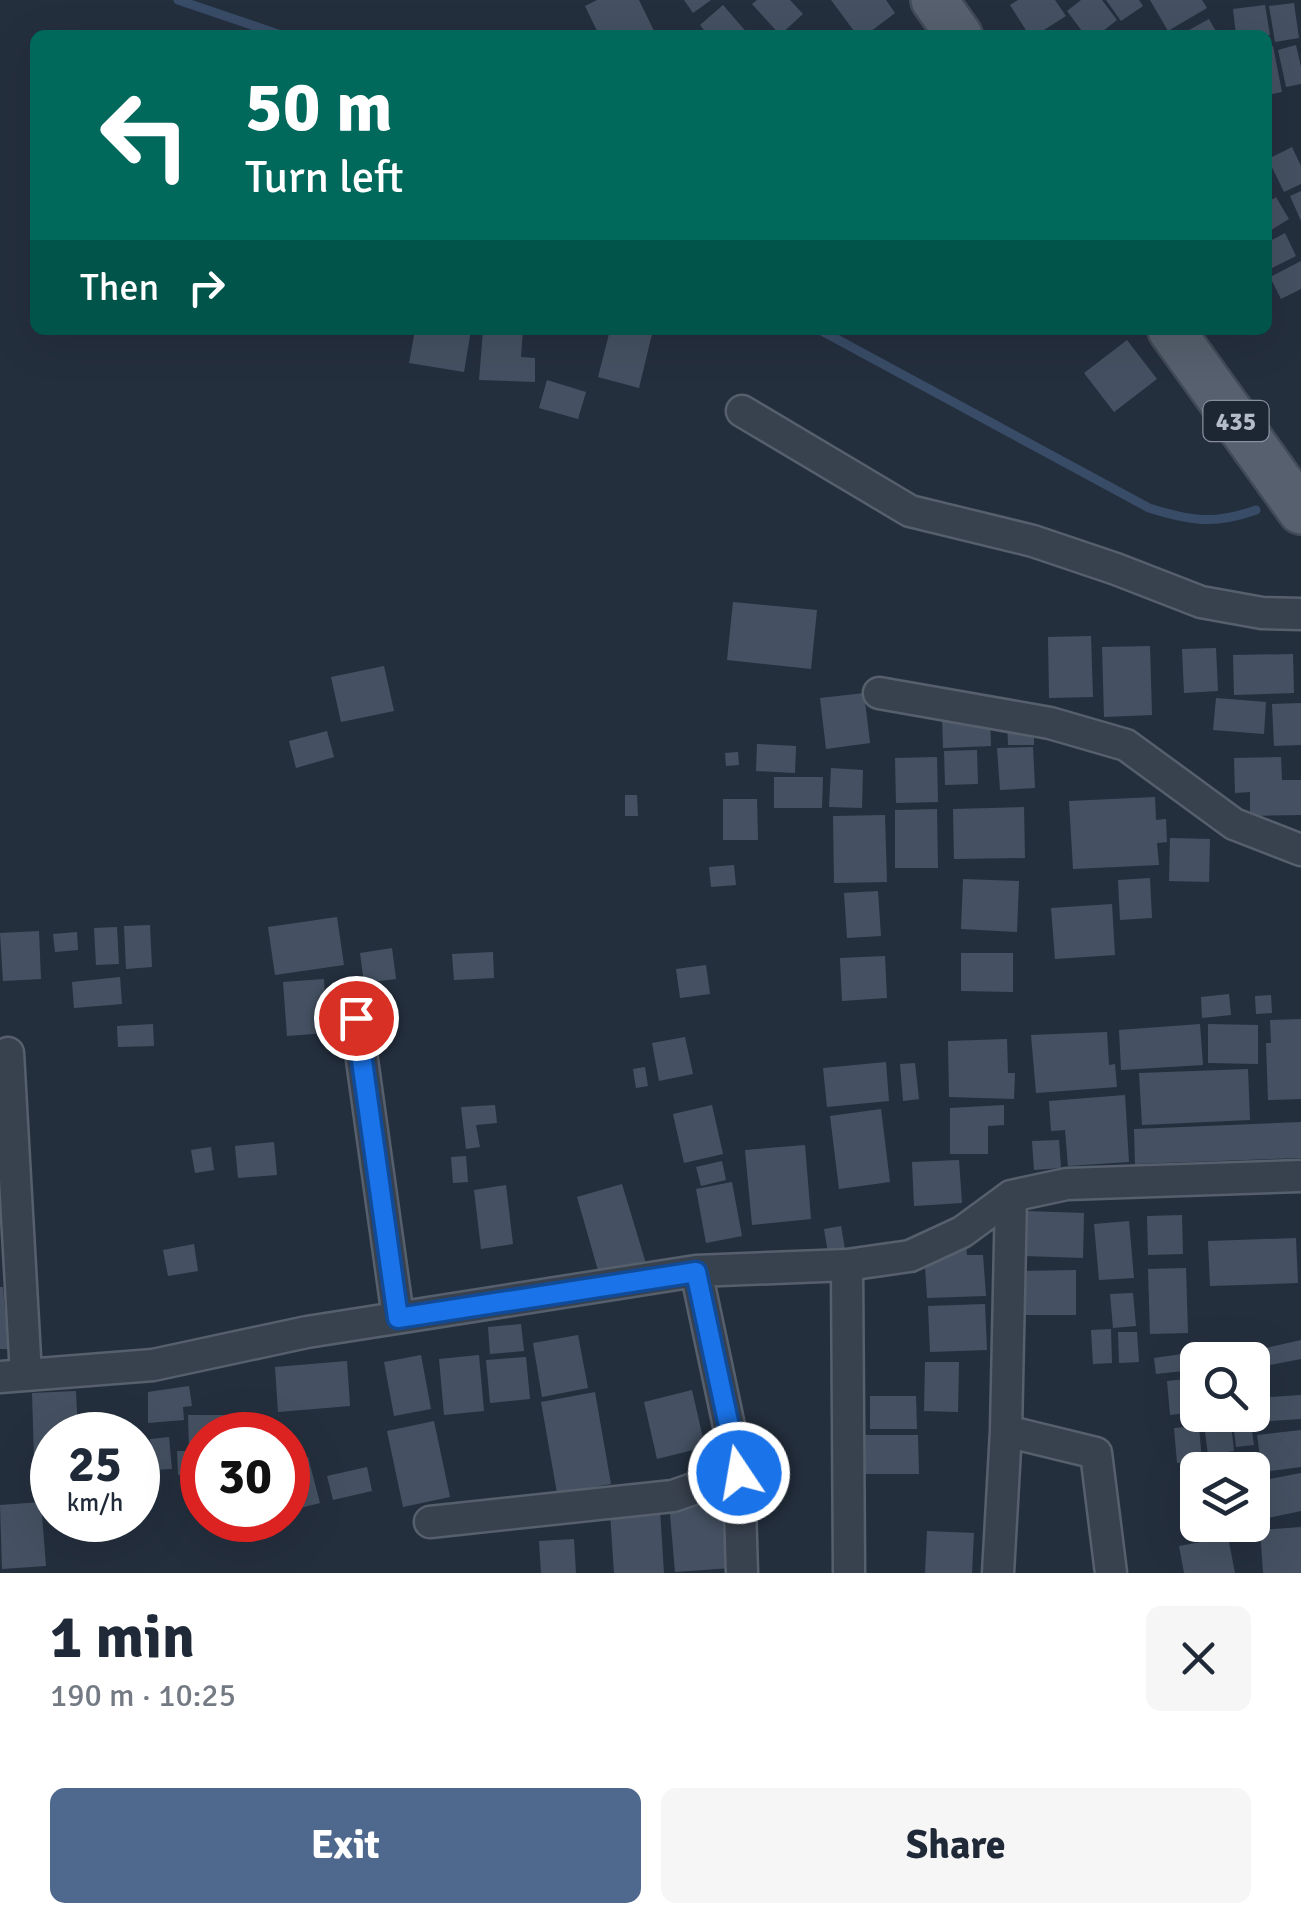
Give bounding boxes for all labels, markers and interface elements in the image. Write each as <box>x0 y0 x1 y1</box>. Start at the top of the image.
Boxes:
text: 50 m <box>245 64 393 150</box>
icon: left <box>80 70 210 200</box>
text: Turn left <box>245 150 404 205</box>
icon: right <box>179 260 234 315</box>
text: Then <box>80 264 159 311</box>
road number: 435 <box>1204 401 1268 441</box>
pin <box>314 976 399 1061</box>
icon: arrive <box>329 991 384 1046</box>
map controls <box>1180 1342 1270 1542</box>
button: search <box>1180 1342 1270 1432</box>
speed limit sign: 30 <box>180 1412 310 1542</box>
position arrow <box>687 1421 791 1525</box>
text: 25 <box>68 1434 122 1496</box>
button: layers <box>1180 1452 1270 1542</box>
text: km/h <box>67 1487 123 1518</box>
text: 1 min <box>50 1601 195 1675</box>
button: close <box>1146 1606 1251 1711</box>
text: 190 m · 10:25 <box>50 1676 236 1715</box>
button: Exit <box>50 1788 641 1903</box>
button: Share <box>661 1788 1251 1903</box>

